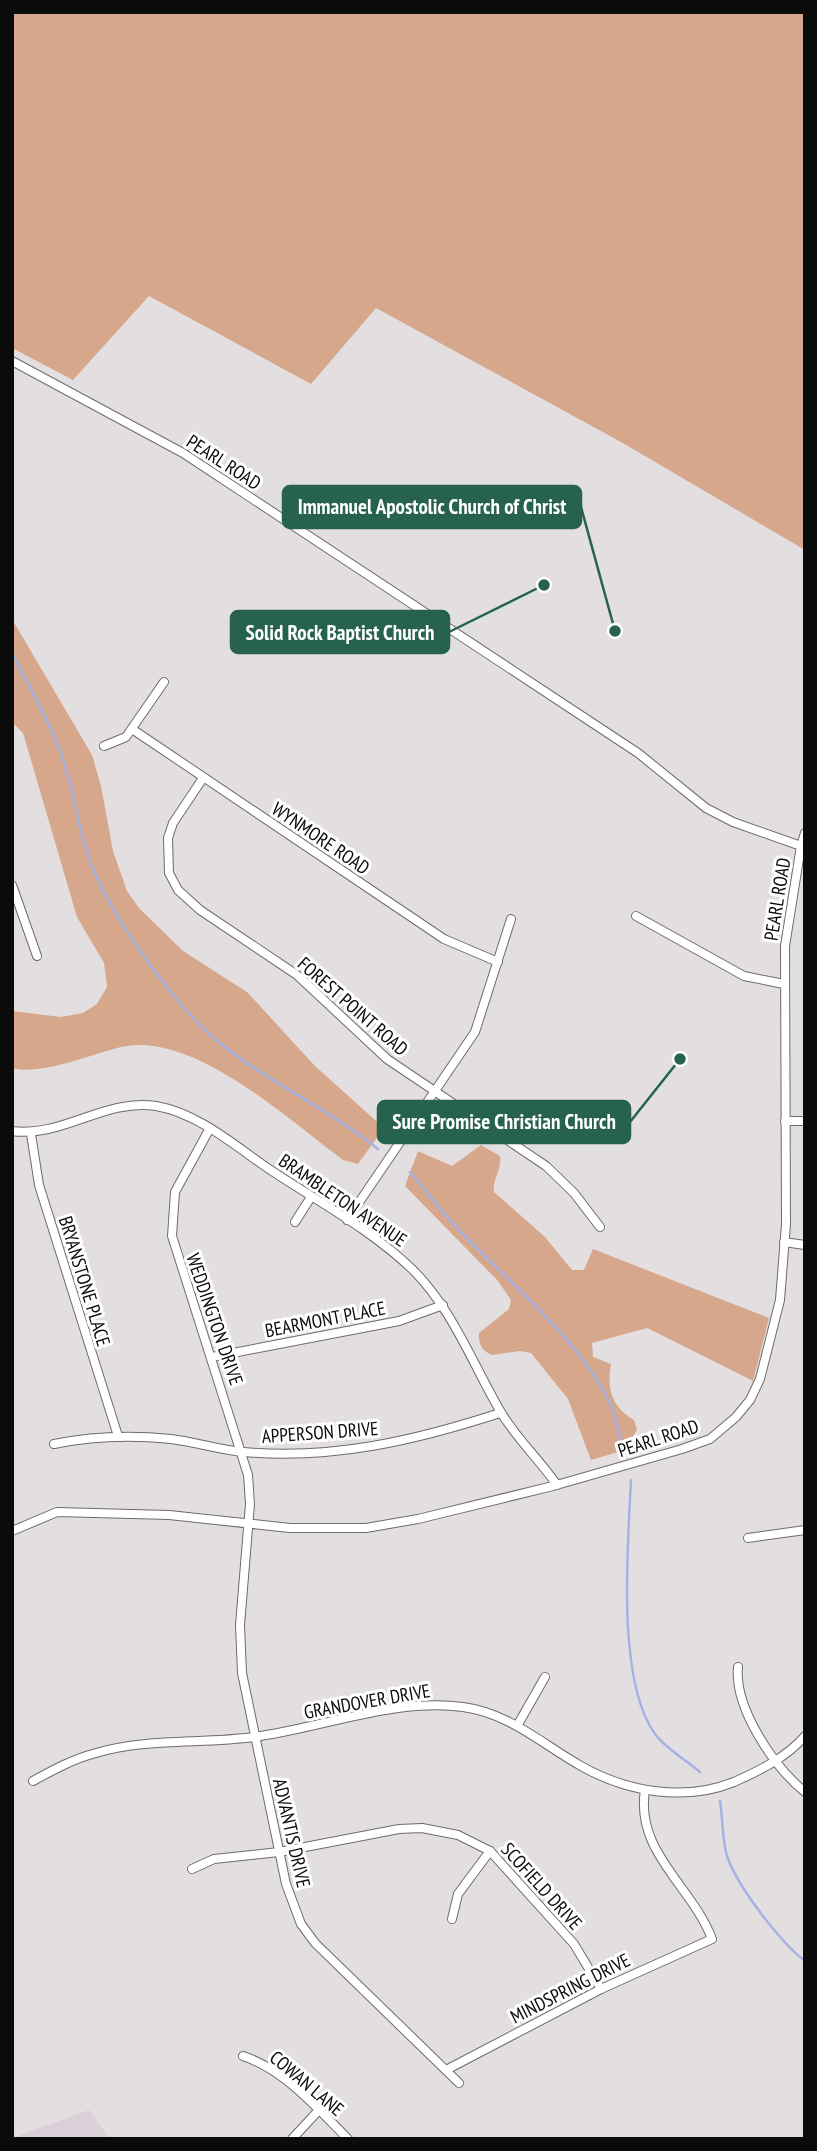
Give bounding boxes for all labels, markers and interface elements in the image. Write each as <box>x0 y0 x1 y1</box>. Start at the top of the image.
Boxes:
street label: PEARL ROAD <box>182 429 266 495</box>
callout: Immanuel Apostolic Church of Christ <box>283 486 581 528</box>
text: Immanuel Apostolic Church of Christ <box>298 493 566 520</box>
callout: Solid Rock Baptist Church <box>231 611 449 653</box>
text: Solid Rock Baptist Church <box>246 619 434 646</box>
street label: WYNMORE ROAD <box>268 797 375 880</box>
street label: PEARL ROAD <box>759 856 795 942</box>
street label: FOREST POINT ROAD <box>293 952 413 1060</box>
callout: Sure Promise Christian Church <box>378 1101 630 1143</box>
text: Sure Promise Christian Church <box>392 1108 616 1135</box>
street label: BRAMBLETON AVENUE <box>274 1148 412 1252</box>
street label: BRYANSTONE PLACE <box>54 1213 116 1349</box>
street label: WEDDINGTON DRIVE <box>181 1250 249 1388</box>
street label: BEARMONT PLACE <box>263 1296 387 1342</box>
street label: PEARL ROAD <box>615 1414 702 1462</box>
street label: APPERSON DRIVE <box>261 1416 379 1448</box>
street label: GRANDOVER DRIVE <box>302 1678 432 1724</box>
street label: ADVANTIS DRIVE <box>268 1776 316 1890</box>
street label: SCOFIELD DRIVE <box>496 1837 588 1935</box>
street label: MINDSPRING DRIVE <box>506 1948 634 2028</box>
street label: COWAN LANE <box>265 2045 349 2121</box>

